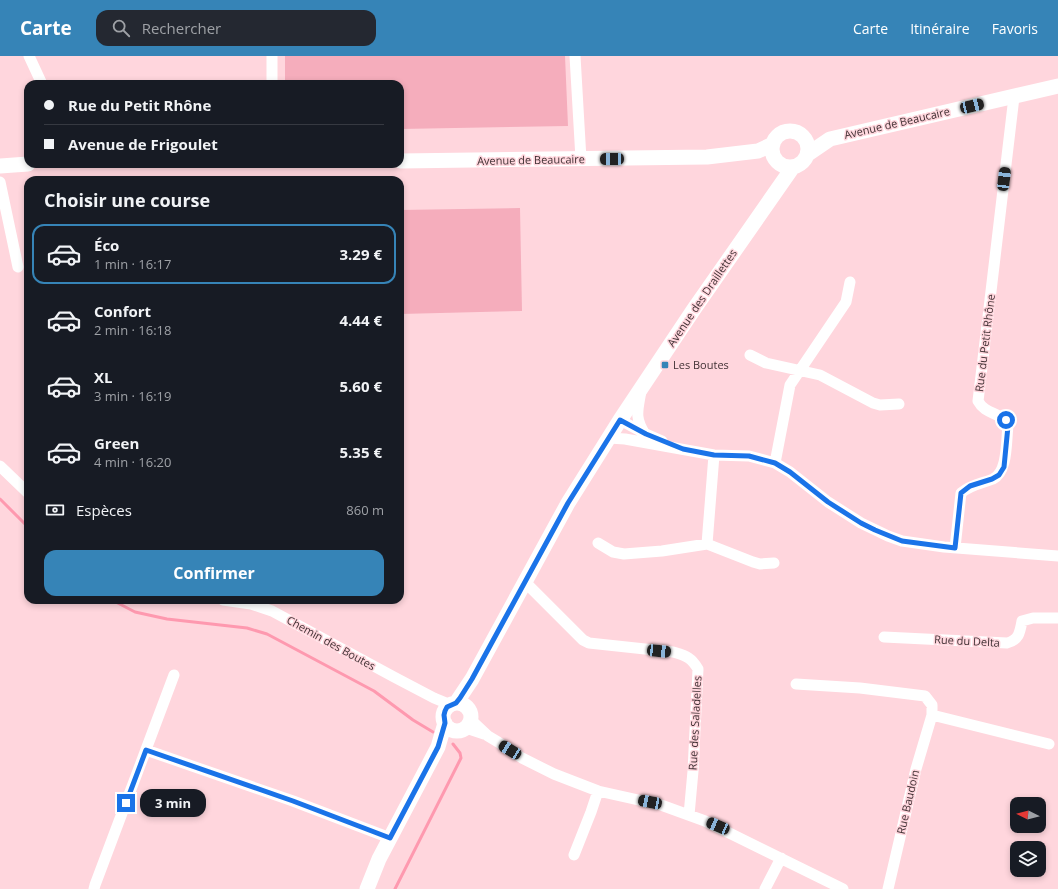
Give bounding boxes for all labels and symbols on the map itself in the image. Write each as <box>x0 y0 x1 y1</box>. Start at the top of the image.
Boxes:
car <box>959 97 985 115</box>
street label: Avenue de Beaucaire <box>843 103 951 142</box>
street label: Avenue de Beaucaire <box>477 151 585 168</box>
car <box>600 153 624 165</box>
car <box>997 166 1011 192</box>
street label: Avenue des Draillettes <box>663 246 740 349</box>
street label: Rue du Petit Rhône <box>971 293 998 393</box>
place label: Les Boutes <box>673 357 729 372</box>
marker: Les Boutes <box>660 360 670 370</box>
route start <box>997 411 1015 429</box>
street label: Chemin des Boutes <box>284 612 378 673</box>
street label: Rue du Delta <box>934 631 1000 650</box>
car <box>646 644 672 658</box>
street label: Rue des Saladelles <box>685 675 704 771</box>
car <box>497 739 523 761</box>
street label: Rue Baudoin <box>893 768 922 835</box>
callout: 3 min <box>140 789 206 817</box>
route end <box>117 794 135 812</box>
car <box>637 794 663 810</box>
north arrow <box>1010 797 1046 833</box>
car <box>705 816 731 836</box>

